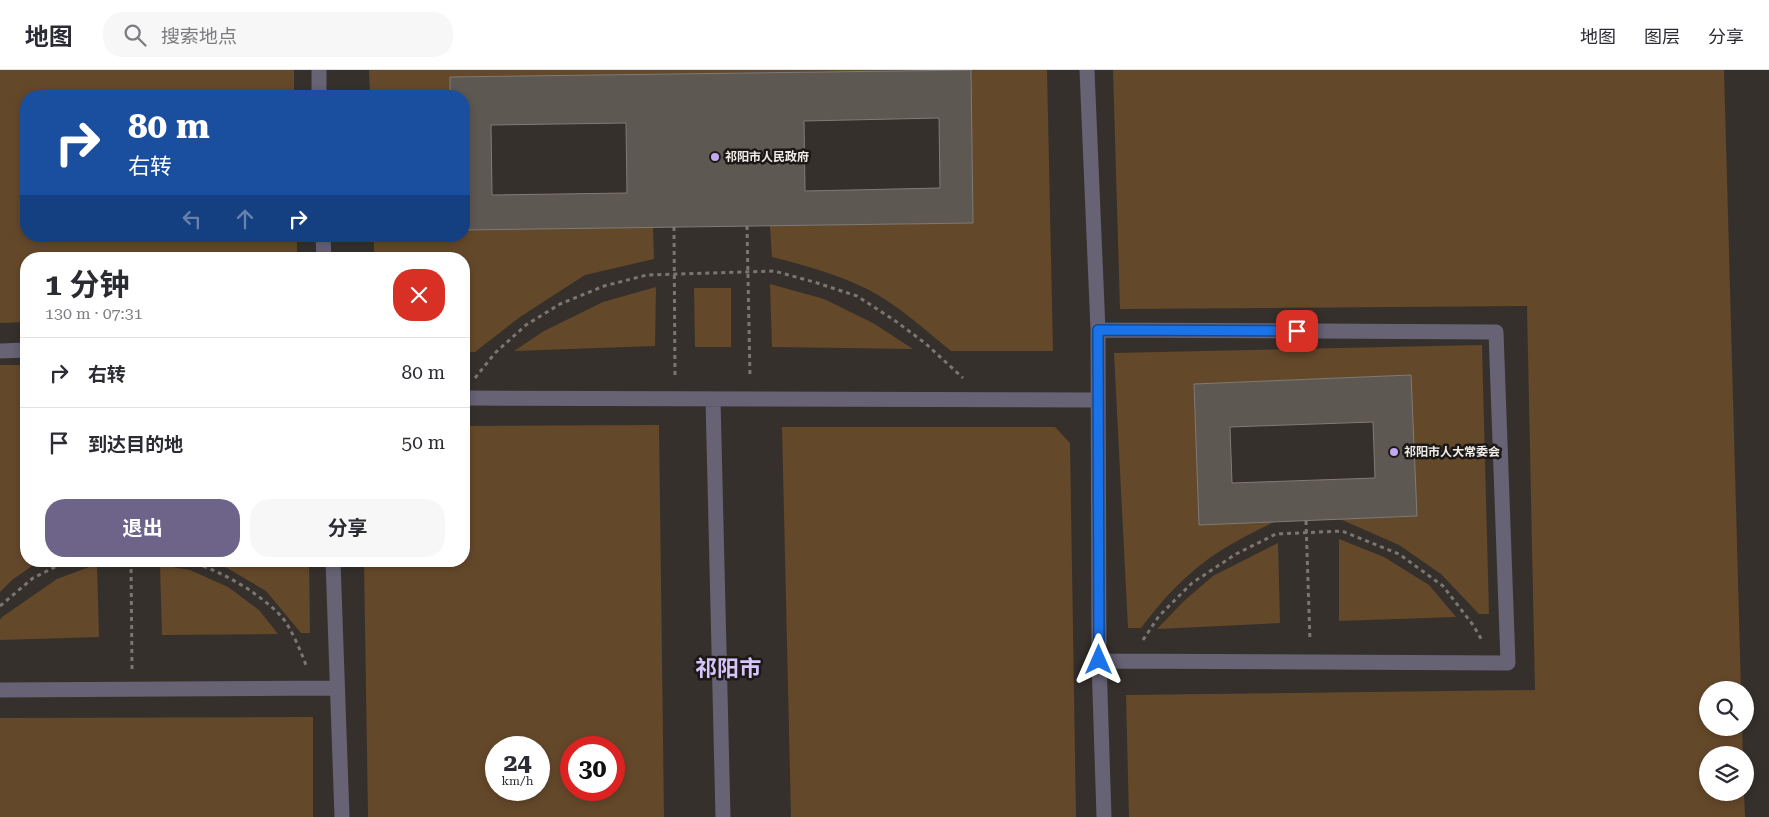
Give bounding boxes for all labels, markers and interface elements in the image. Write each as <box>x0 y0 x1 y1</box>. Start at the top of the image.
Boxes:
search box <box>103 12 453 57</box>
icon: search <box>121 21 149 49</box>
text: 地图 <box>25 23 73 51</box>
text: 搜索地点 <box>161 25 237 48</box>
text: 地图 <box>1580 26 1616 47</box>
text: 图层 <box>1644 26 1680 47</box>
text: 分享 <box>1708 26 1744 47</box>
text: 80 m <box>128 106 210 147</box>
icon: right <box>45 110 110 175</box>
place label: 祁阳市人民政府 <box>725 150 809 164</box>
marker: 祁阳市人民政府 <box>709 151 721 163</box>
text: 右转 <box>128 154 172 179</box>
icon: left <box>178 205 206 233</box>
icon: ahead <box>231 205 259 233</box>
icon: right <box>284 205 312 233</box>
text: 1 分钟 <box>45 267 129 302</box>
button: close <box>393 269 445 321</box>
text: 130 m · 07:31 <box>45 304 143 323</box>
pin <box>1276 310 1318 352</box>
icon: arrive <box>1283 317 1311 345</box>
icon: right <box>45 359 73 387</box>
text: 80 m <box>402 361 445 384</box>
text: 右转 <box>88 363 126 386</box>
icon: arrive <box>45 429 73 457</box>
text: 50 m <box>402 431 445 454</box>
text: 到达目的地 <box>88 433 183 456</box>
place label: 祁阳市人大常委会 <box>1404 445 1500 459</box>
marker: 祁阳市人大常委会 <box>1388 446 1400 458</box>
button: 退出 <box>45 499 240 557</box>
button: 分享 <box>250 499 445 557</box>
position arrow <box>1072 633 1124 685</box>
district label: 祁阳市 <box>695 656 761 681</box>
map controls <box>1699 681 1754 801</box>
button: search <box>1699 681 1754 736</box>
speed limit sign: 30 <box>560 736 625 801</box>
button: layers <box>1699 746 1754 801</box>
text: 24 <box>503 748 532 777</box>
text: km/h <box>501 774 534 788</box>

